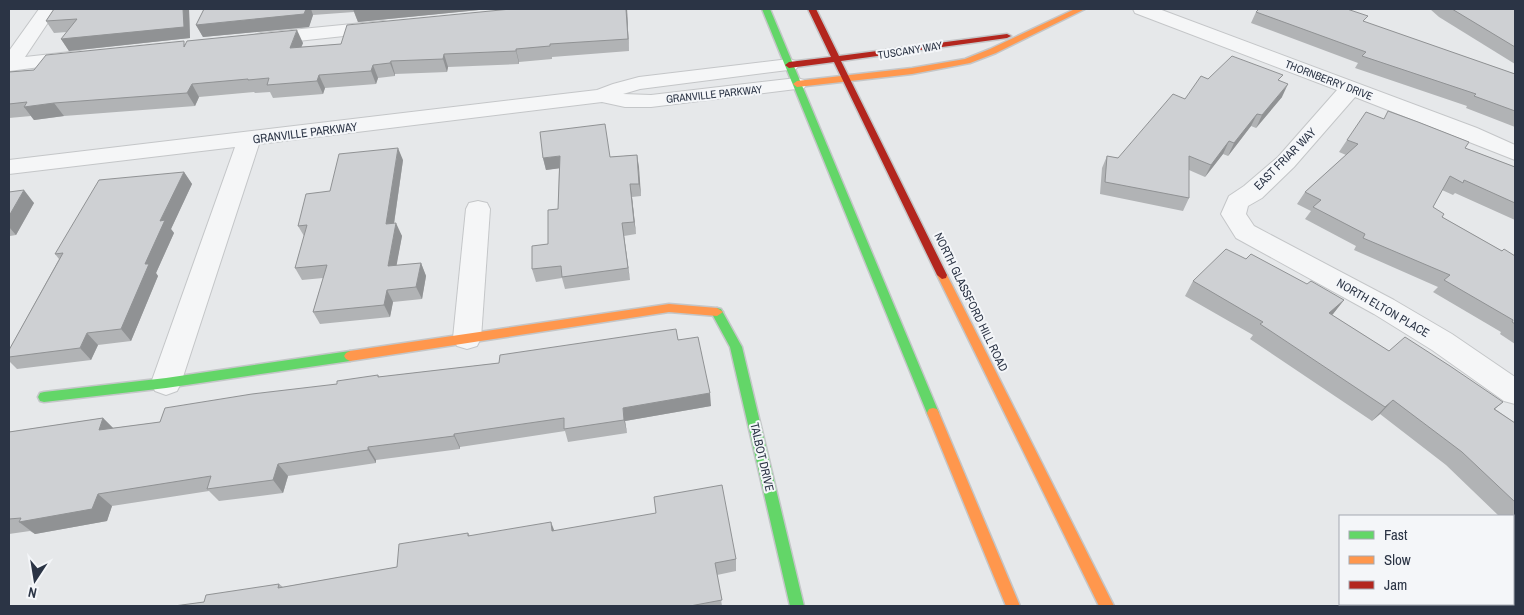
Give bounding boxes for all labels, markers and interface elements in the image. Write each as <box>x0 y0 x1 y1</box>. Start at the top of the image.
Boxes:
street label: TUSCANY WAY <box>877 38 943 62</box>
street label: THORNBERRY DRIVE <box>1283 57 1375 103</box>
street label: GRANVILLE PARKWAY <box>665 82 763 106</box>
street label: GRANVILLE PARKWAY <box>252 119 359 147</box>
street label: EAST FRIAR WAY <box>1250 124 1320 194</box>
street label: NORTH GLASSFORD HILL ROAD <box>930 230 1012 374</box>
street label: NORTH ELTON PLACE <box>1334 275 1432 341</box>
street label: TALBOT DRIVE <box>746 421 778 493</box>
legend <box>1339 515 1514 605</box>
text: Fast <box>1384 524 1408 545</box>
text: Slow <box>1384 549 1411 570</box>
north arrow <box>10 555 60 605</box>
text: Jam <box>1384 574 1407 595</box>
text: N <box>26 583 38 602</box>

